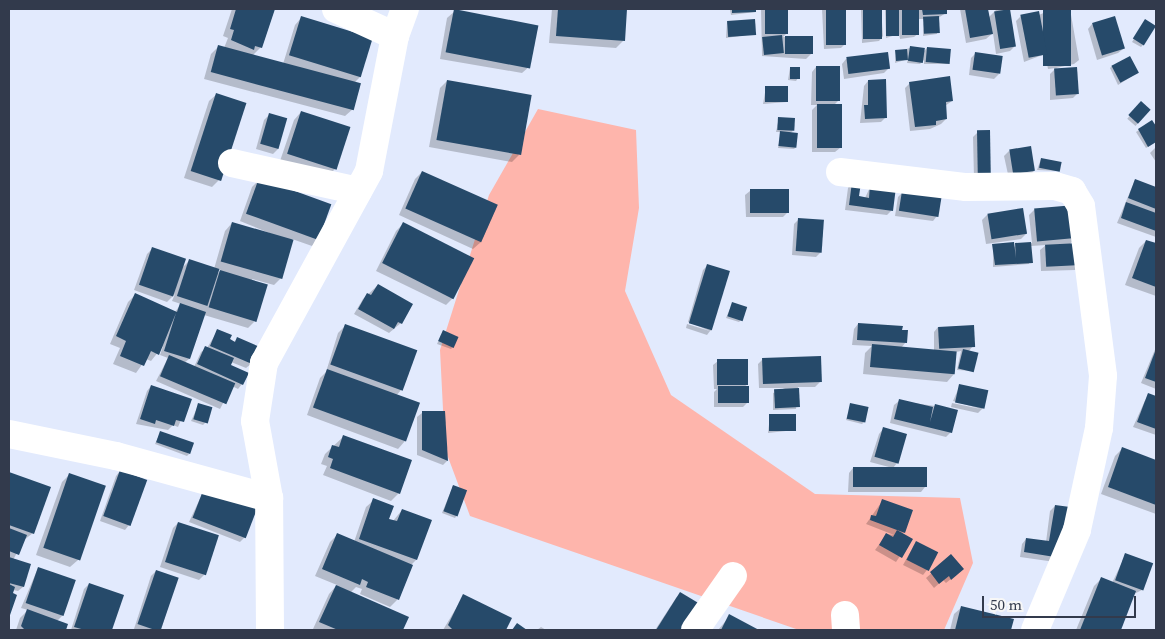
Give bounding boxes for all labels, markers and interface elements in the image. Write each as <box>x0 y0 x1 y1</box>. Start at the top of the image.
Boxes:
scale bar <box>985 586 1139 618</box>
text: 50 m <box>990 594 1022 615</box>

